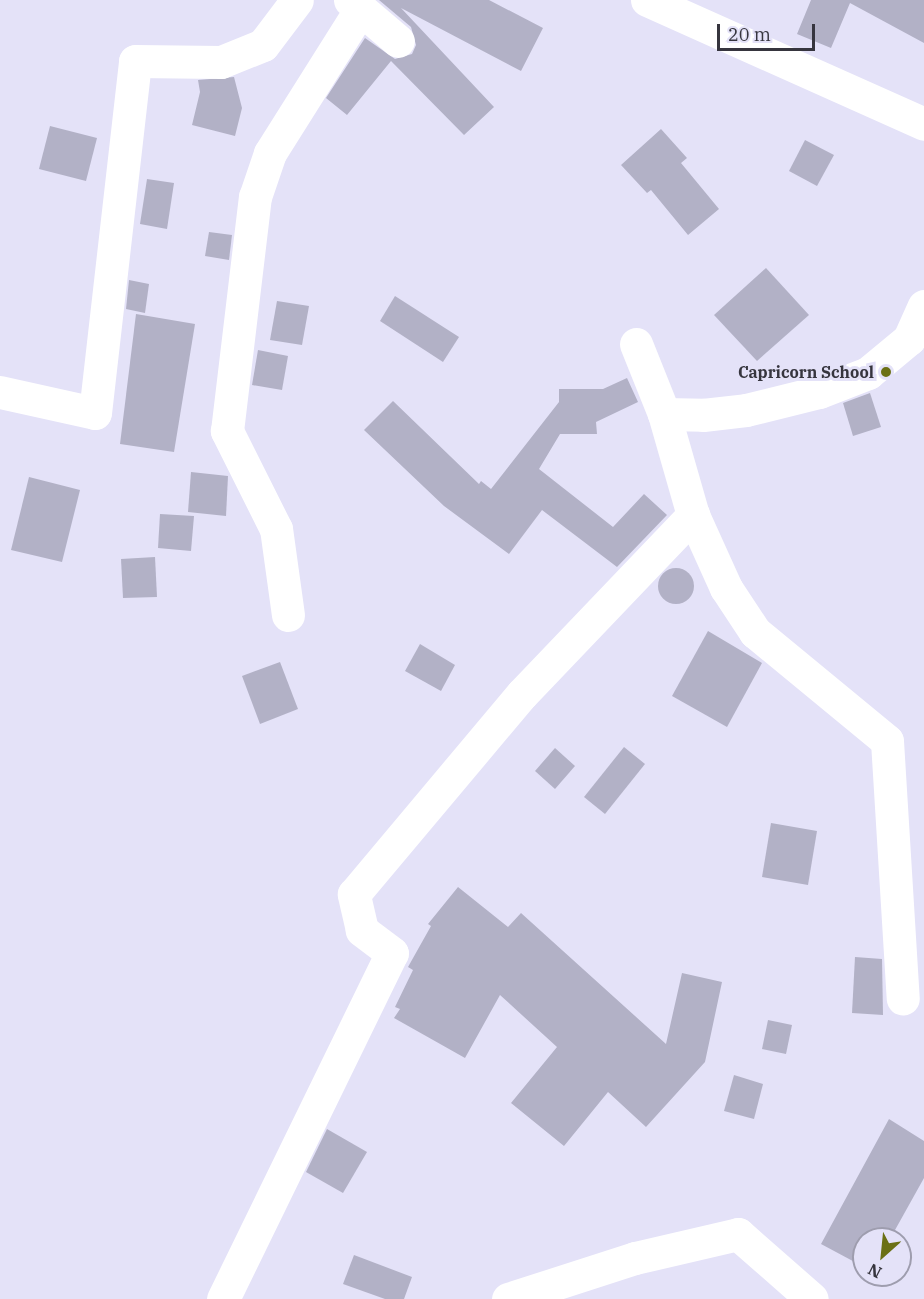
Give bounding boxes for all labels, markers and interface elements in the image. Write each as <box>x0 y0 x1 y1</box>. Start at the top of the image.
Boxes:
scale bar <box>720 12 818 50</box>
text: 20 m <box>728 23 771 46</box>
place label: Capricorn School <box>738 362 874 382</box>
marker: Capricorn School <box>879 365 893 379</box>
north arrow <box>852 1227 912 1287</box>
text: N <box>865 1259 885 1283</box>

